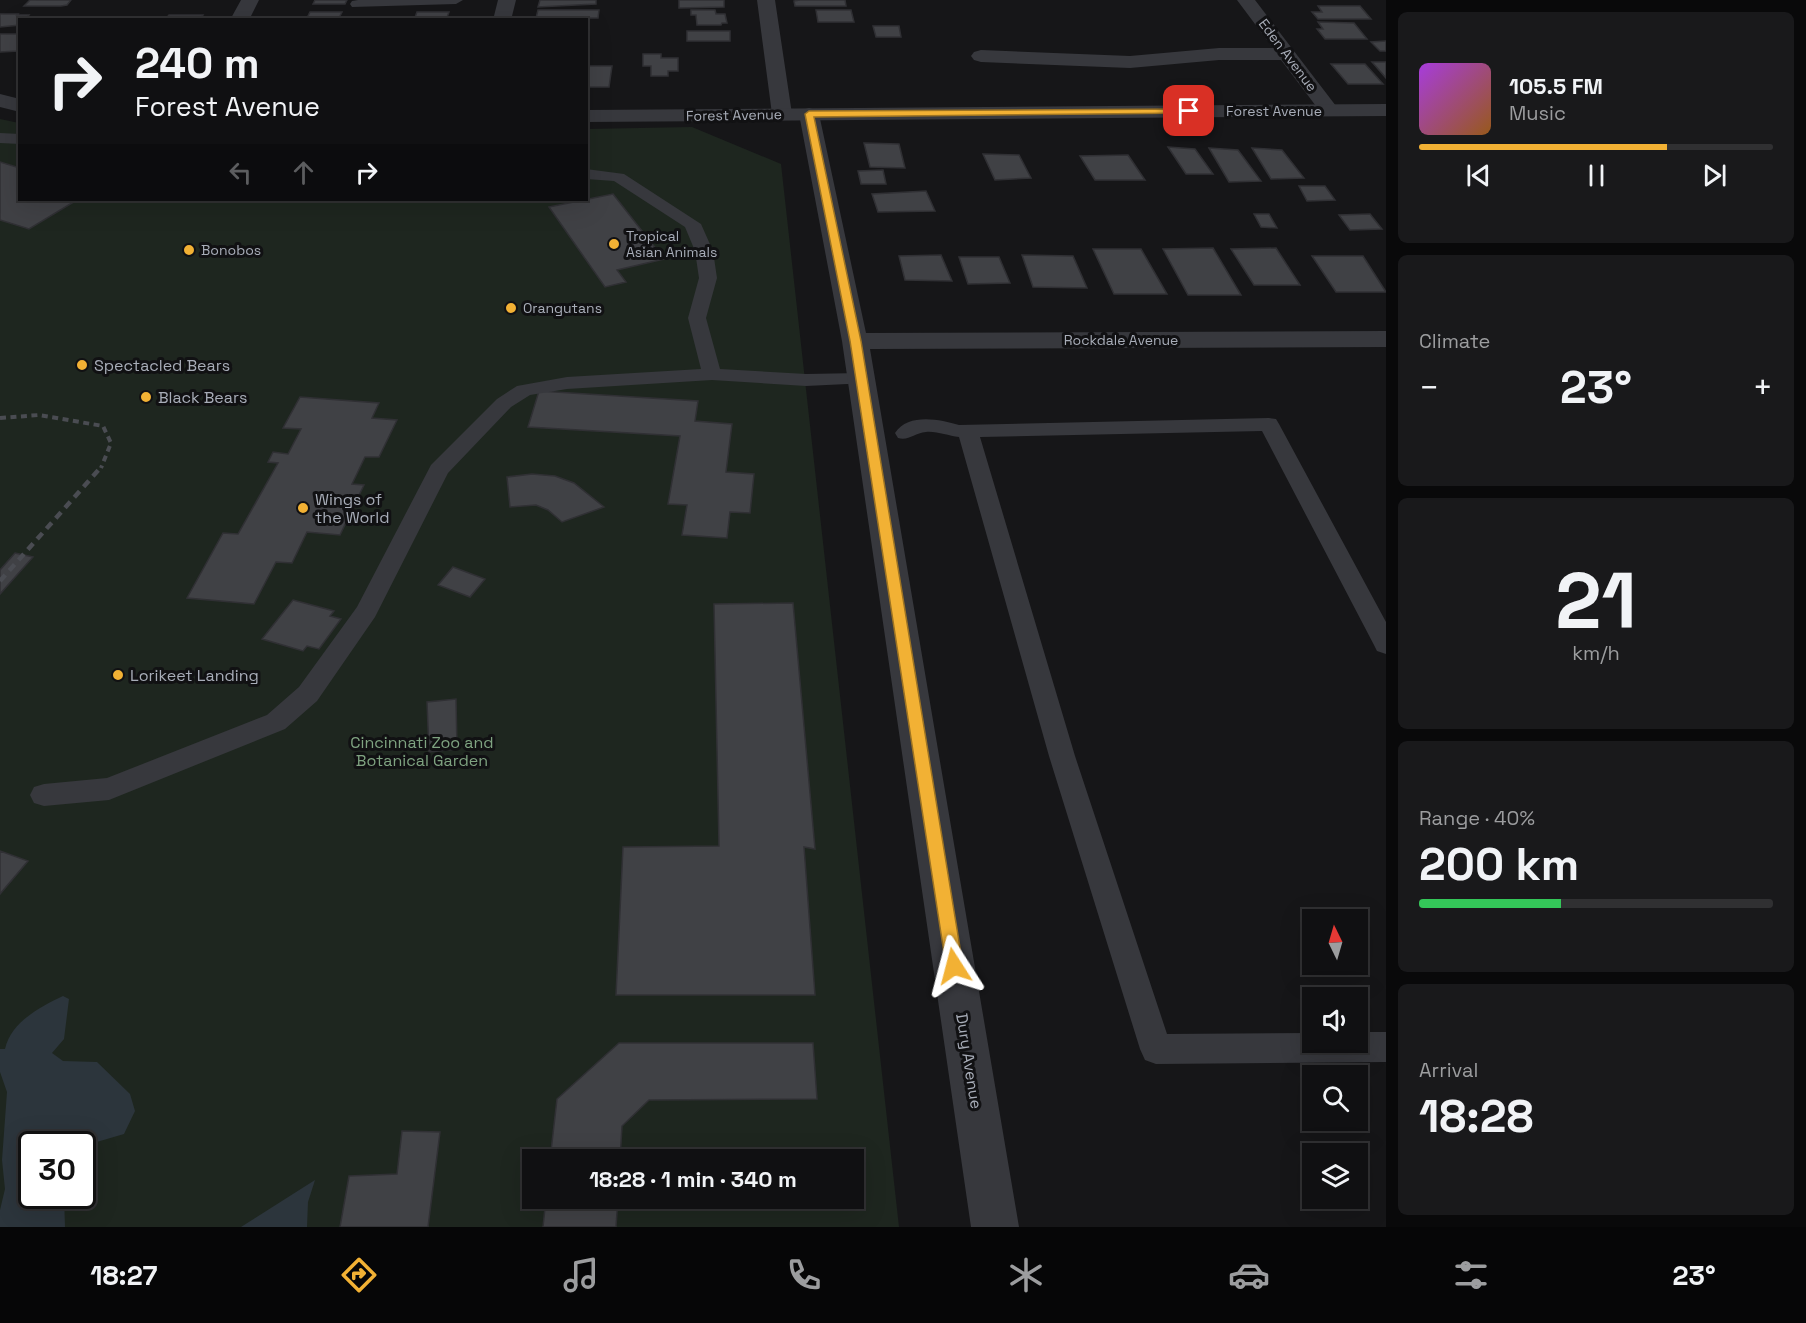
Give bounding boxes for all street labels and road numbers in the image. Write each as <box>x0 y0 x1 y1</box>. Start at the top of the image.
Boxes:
street label: Eden Avenue <box>1255 15 1321 95</box>
street label: Forest Avenue <box>1226 102 1322 120</box>
street label: Forest Avenue <box>686 105 782 125</box>
street label: Rockdale Avenue <box>1064 331 1178 349</box>
street label: Dury Avenue <box>951 1012 987 1110</box>

